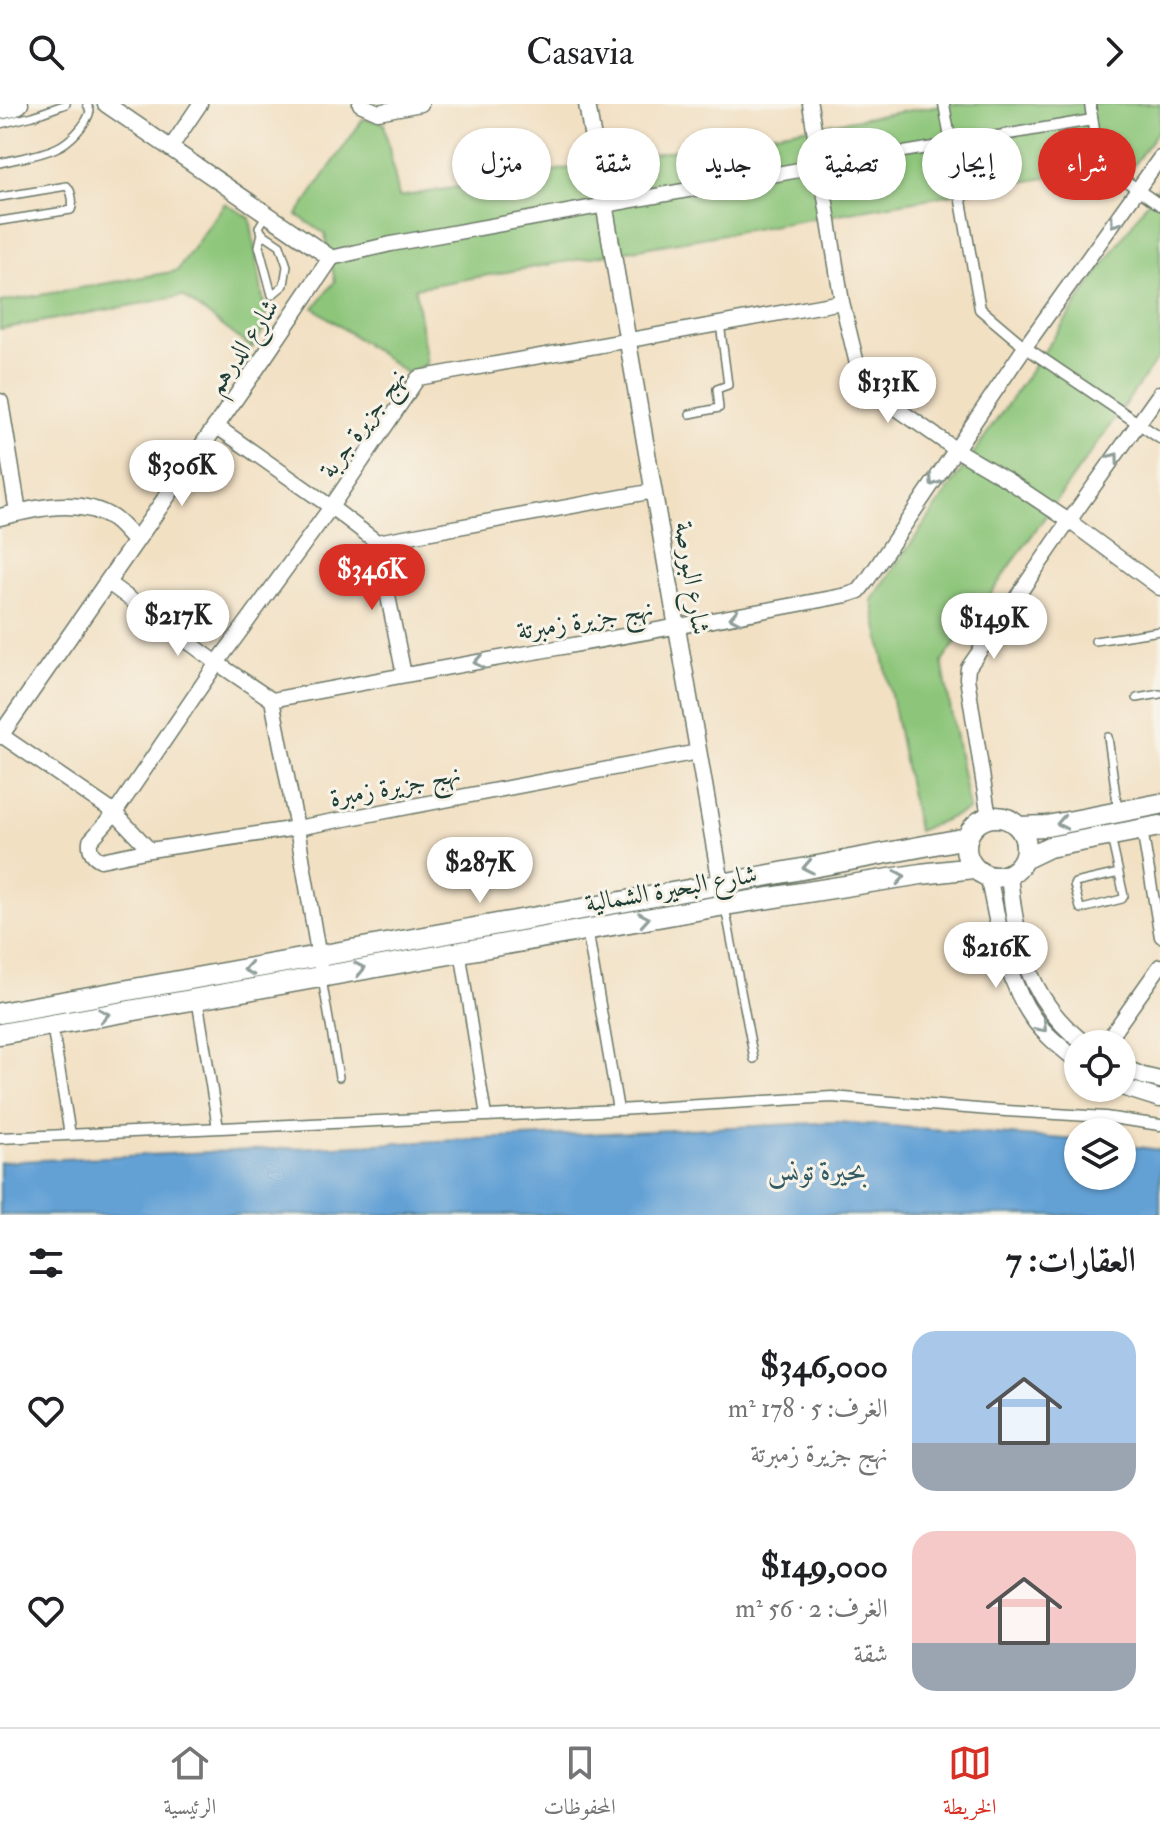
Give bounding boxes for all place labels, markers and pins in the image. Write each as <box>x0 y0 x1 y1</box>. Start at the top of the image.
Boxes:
pin: $131K <box>832 357 944 425</box>
pin: $306K <box>126 440 238 508</box>
pin: $346K <box>316 544 428 612</box>
pin: $217K <box>122 590 234 658</box>
pin: $149K <box>938 593 1050 661</box>
pin: $287K <box>424 837 536 905</box>
pin: $216K <box>940 922 1052 990</box>

